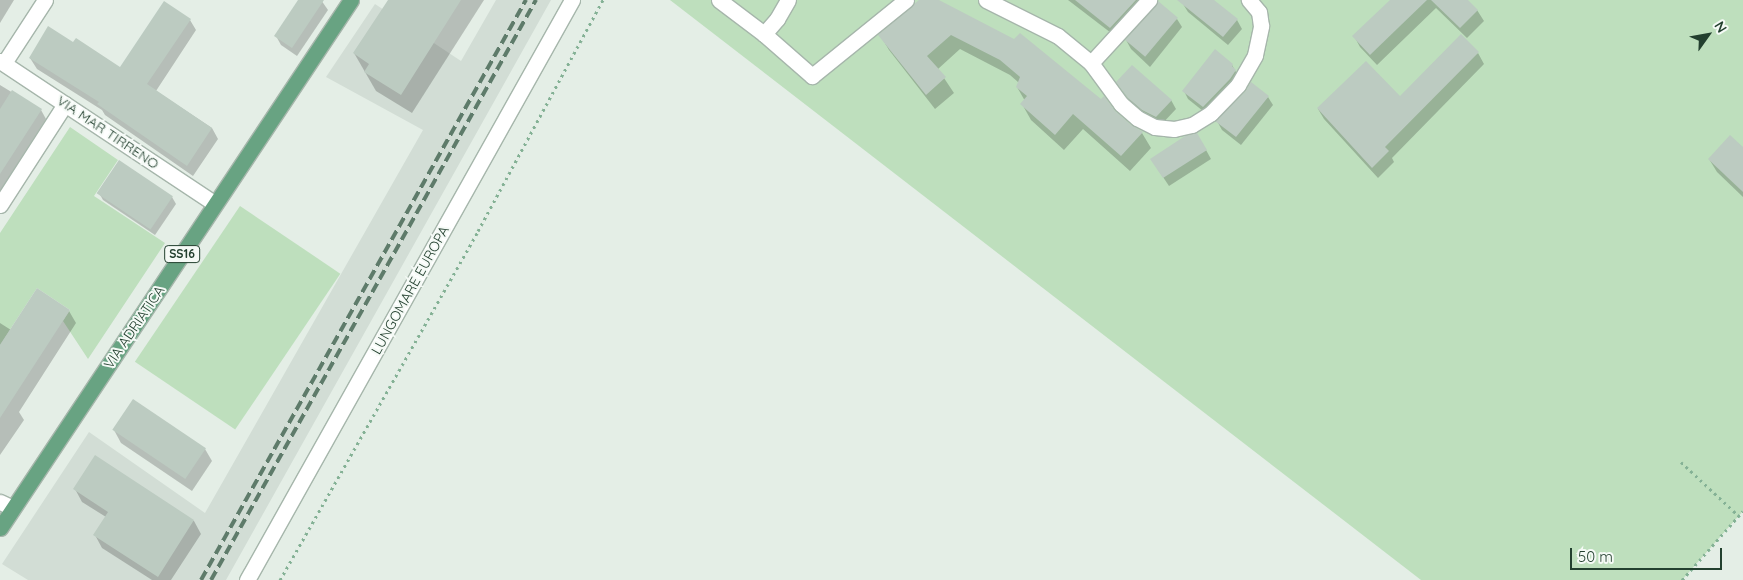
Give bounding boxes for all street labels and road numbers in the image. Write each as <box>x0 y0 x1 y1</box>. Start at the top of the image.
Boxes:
street label: VIA MAR TIRRENO <box>54 92 162 172</box>
street label: LUNGOMARE EUROPA <box>368 223 452 357</box>
road number: SS16 <box>163 244 201 264</box>
street label: VIA ADRIATICA <box>100 282 168 372</box>

